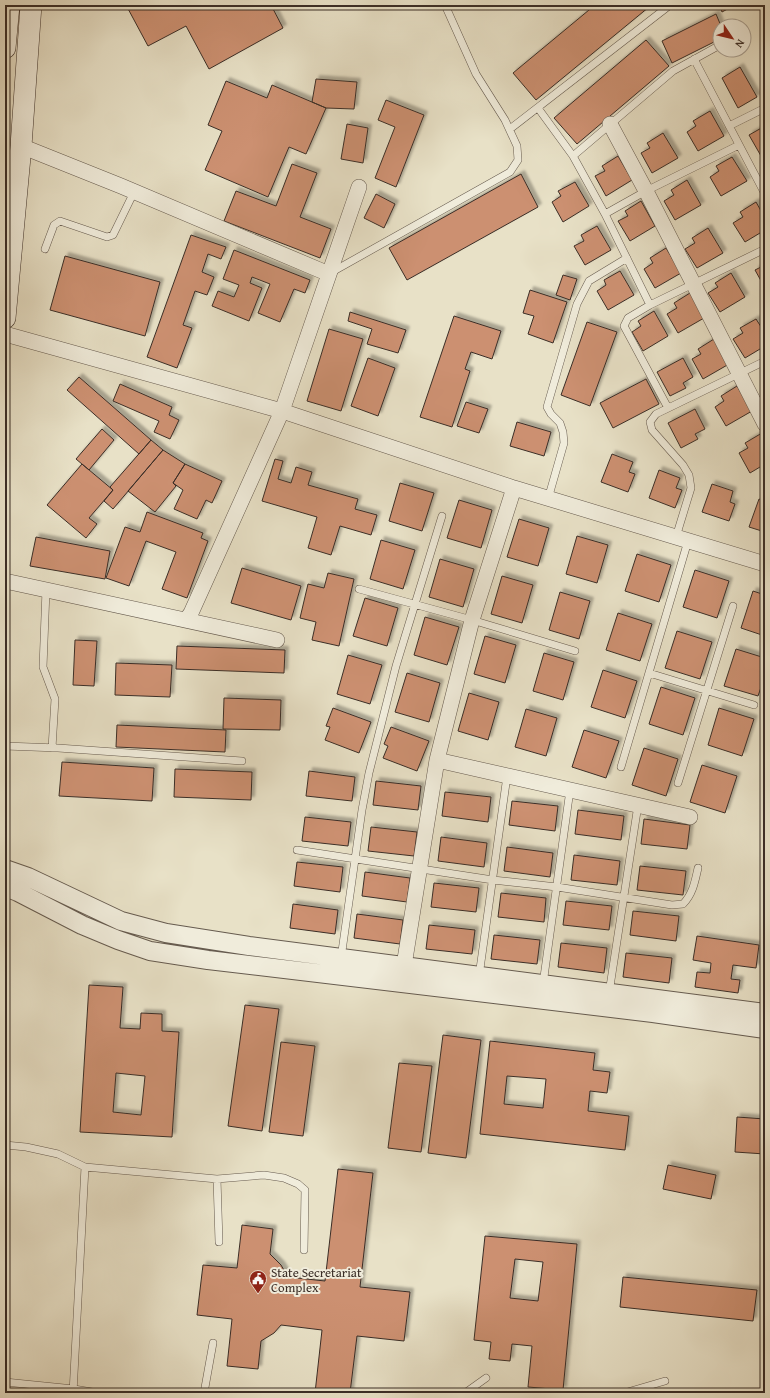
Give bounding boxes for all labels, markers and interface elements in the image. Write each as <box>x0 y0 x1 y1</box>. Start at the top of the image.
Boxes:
north arrow <box>712 18 752 58</box>
text: N <box>731 36 749 52</box>
place label: State Secretariat Complex <box>271 1263 362 1297</box>
public building icon: State Secretariat Complex <box>248 1269 268 1294</box>

